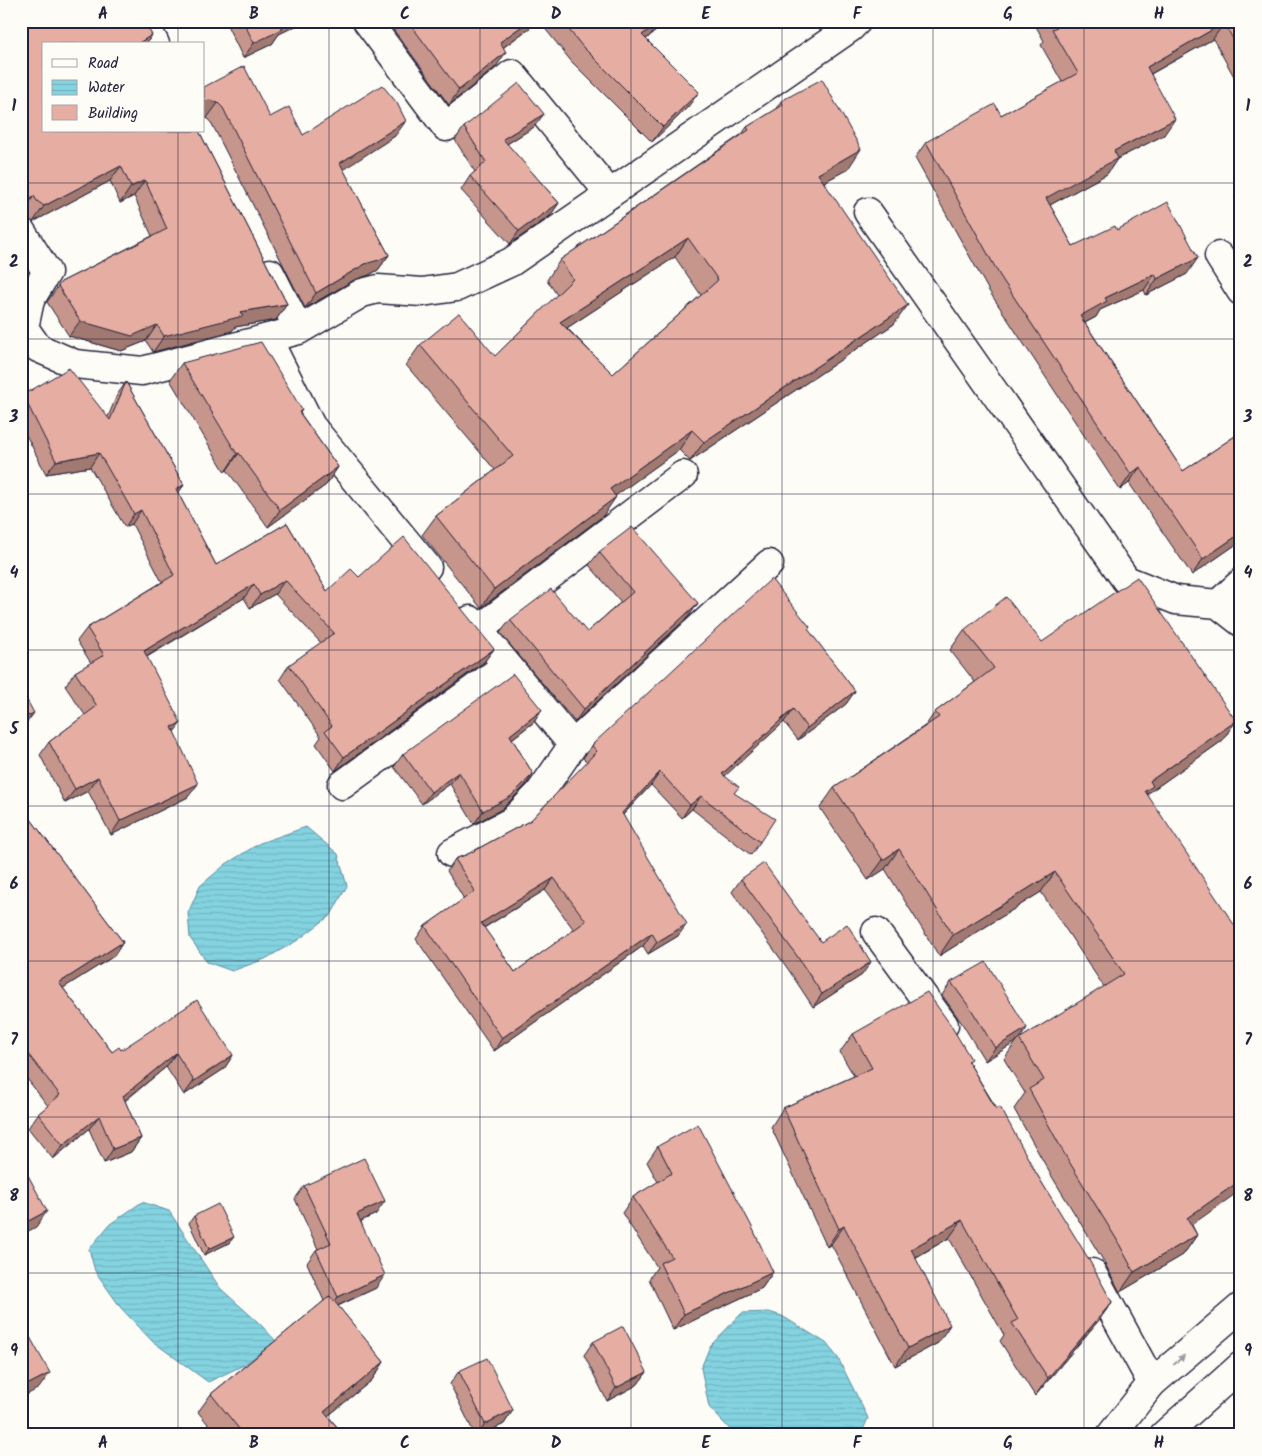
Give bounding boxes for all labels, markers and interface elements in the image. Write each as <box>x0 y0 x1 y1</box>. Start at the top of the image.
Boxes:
text: A <box>98 2 108 27</box>
text: B <box>249 2 259 27</box>
text: C <box>400 2 410 27</box>
text: D <box>551 2 562 27</box>
text: E <box>702 2 712 27</box>
text: F <box>853 2 863 27</box>
text: G <box>1003 2 1013 27</box>
text: H <box>1154 2 1164 27</box>
legend <box>42 42 205 132</box>
text: Road <box>88 52 119 76</box>
text: Water <box>88 76 125 100</box>
text: 1 <box>12 94 17 119</box>
text: 1 <box>1246 94 1251 119</box>
text: Building <box>88 102 138 126</box>
text: 2 <box>9 250 19 275</box>
text: 2 <box>1243 250 1253 275</box>
text: 3 <box>9 405 19 430</box>
text: 3 <box>1243 405 1253 430</box>
text: 4 <box>10 561 19 586</box>
text: 4 <box>1244 561 1253 586</box>
text: 5 <box>9 717 20 742</box>
text: 5 <box>1243 717 1254 742</box>
text: 6 <box>10 872 19 897</box>
text: 6 <box>1244 872 1253 897</box>
text: 7 <box>10 1028 18 1053</box>
text: 7 <box>1244 1028 1252 1053</box>
text: 8 <box>9 1184 19 1209</box>
text: 8 <box>1243 1184 1253 1209</box>
text: 9 <box>10 1339 18 1364</box>
text: 9 <box>1244 1339 1252 1364</box>
one-way arrow <box>1173 1355 1185 1366</box>
text: A <box>98 1431 108 1456</box>
text: B <box>249 1431 259 1456</box>
text: C <box>400 1431 410 1456</box>
text: D <box>551 1431 562 1456</box>
text: E <box>702 1431 712 1456</box>
text: F <box>853 1431 863 1456</box>
text: G <box>1003 1431 1013 1456</box>
text: H <box>1154 1431 1164 1456</box>

